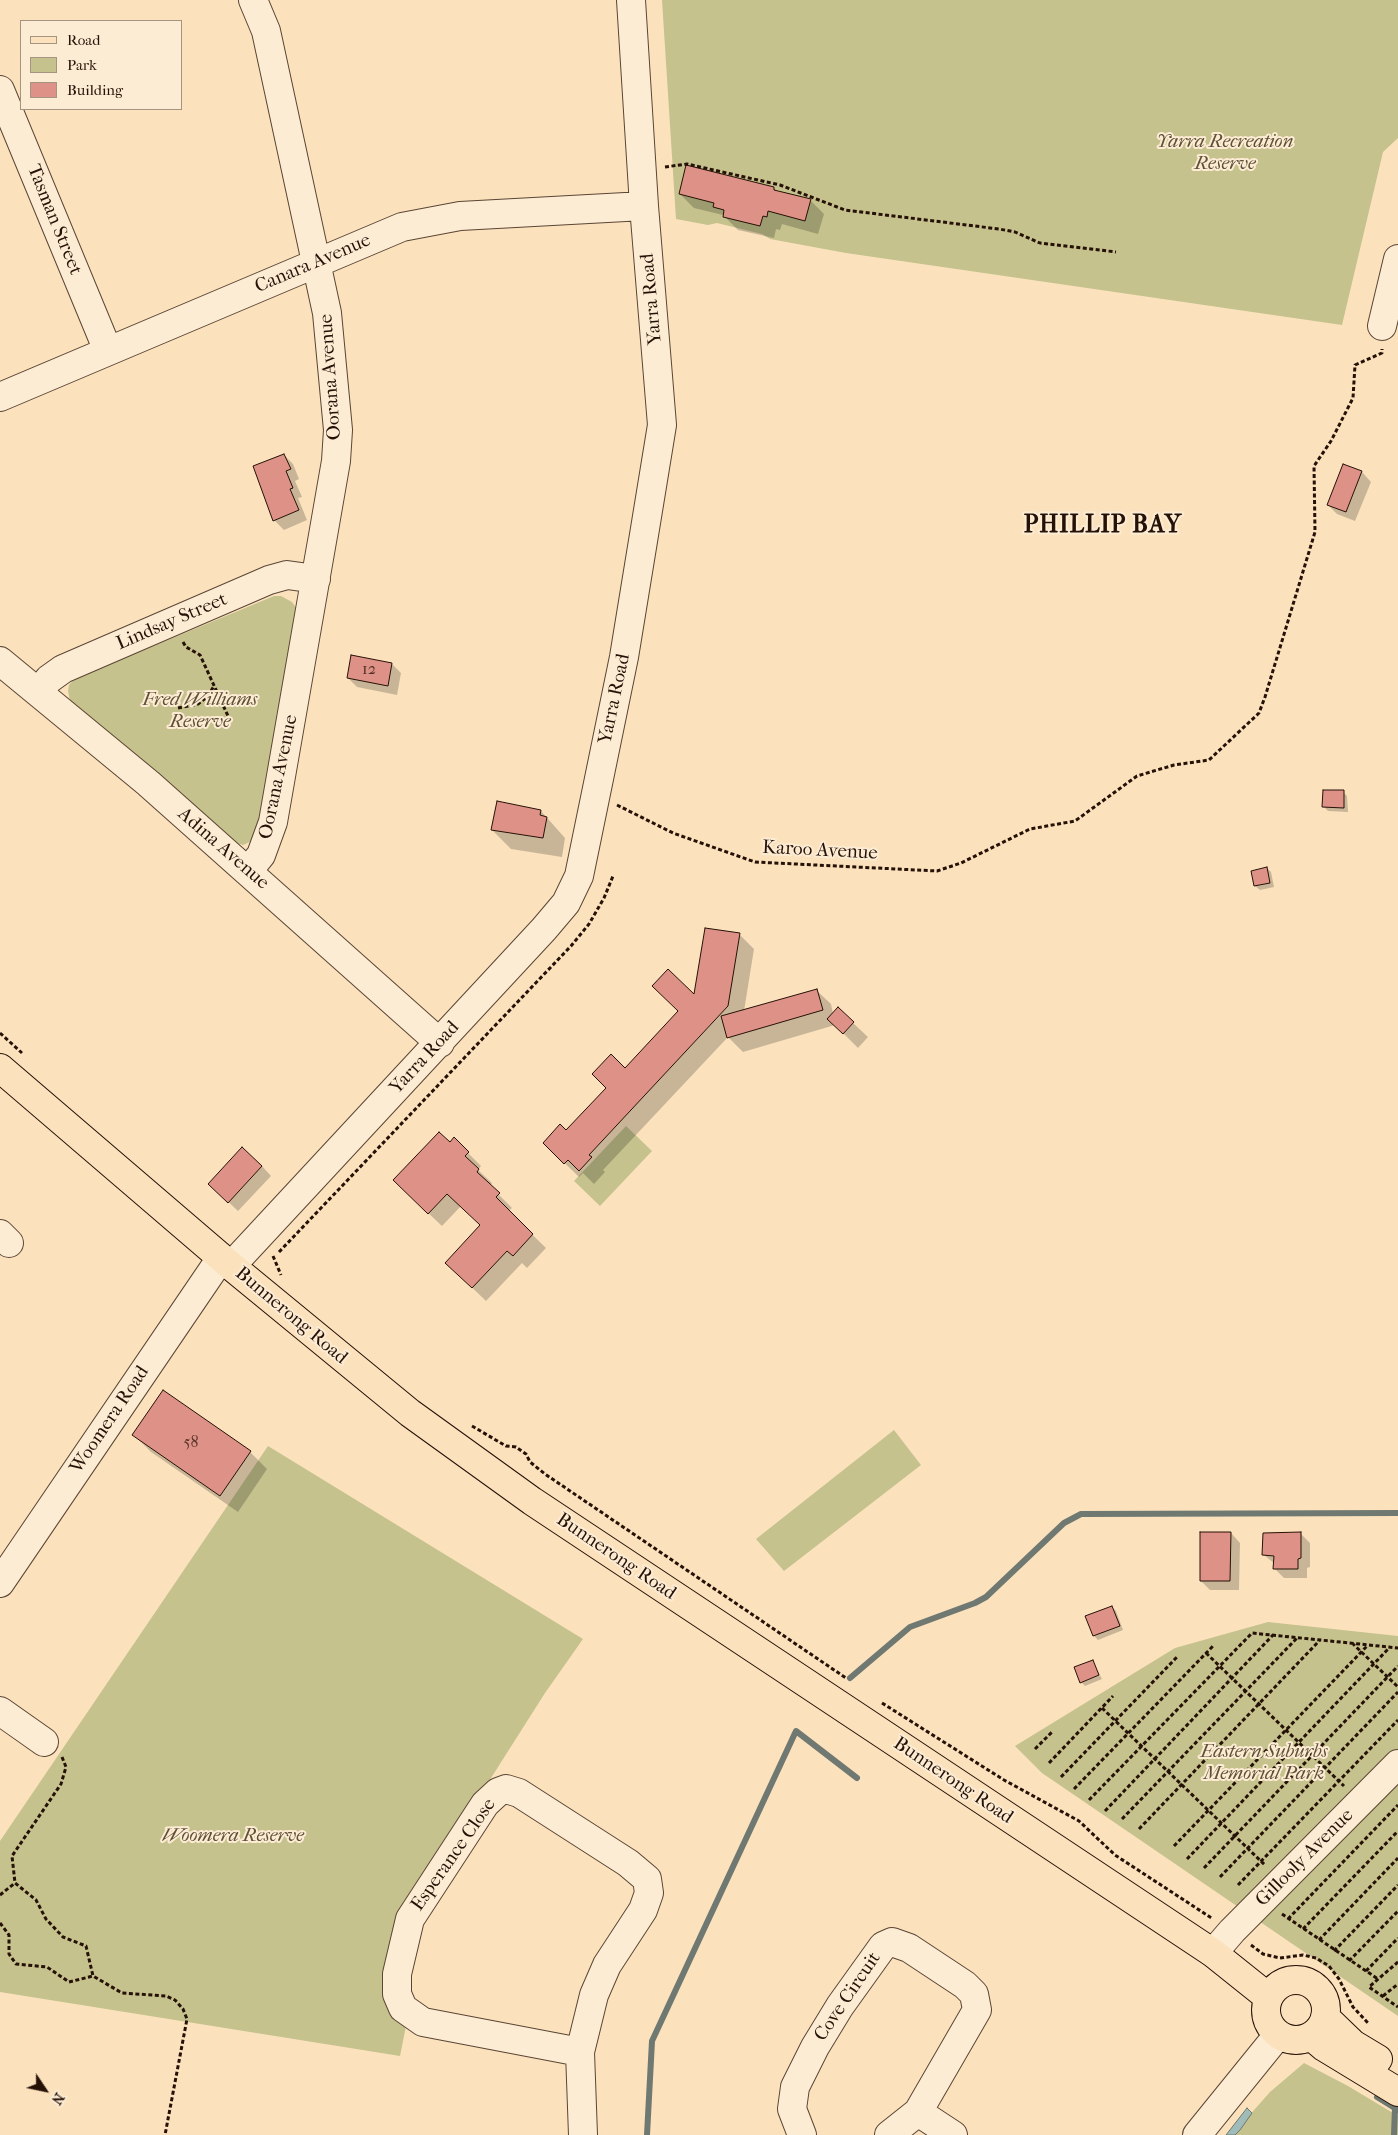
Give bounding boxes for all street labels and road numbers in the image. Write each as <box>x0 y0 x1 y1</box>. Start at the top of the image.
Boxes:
street label: Tasman Street <box>22 162 86 278</box>
street label: Canara Avenue <box>252 229 374 299</box>
street label: Yarra Road <box>637 252 667 346</box>
street label: Oorana Avenue <box>315 313 347 441</box>
street label: Lindsay Street <box>113 588 231 656</box>
street label: Yarra Road <box>594 652 636 746</box>
street label: Oorana Avenue <box>255 713 303 841</box>
street label: Adina Avenue <box>173 803 273 895</box>
street label: Karoo Avenue <box>762 837 878 865</box>
street label: Yarra Road <box>385 1017 465 1099</box>
street label: Bunnerong Road <box>230 1262 352 1370</box>
street label: Woomera Road <box>66 1362 154 1478</box>
street label: Bunnerong Road <box>552 1509 680 1605</box>
street label: Bunnerong Road <box>889 1733 1017 1829</box>
street label: Esperance Close <box>407 1794 501 1916</box>
street label: Gillooly Avenue <box>1251 1804 1359 1912</box>
street label: Cove Circuit <box>810 1948 886 2046</box>

